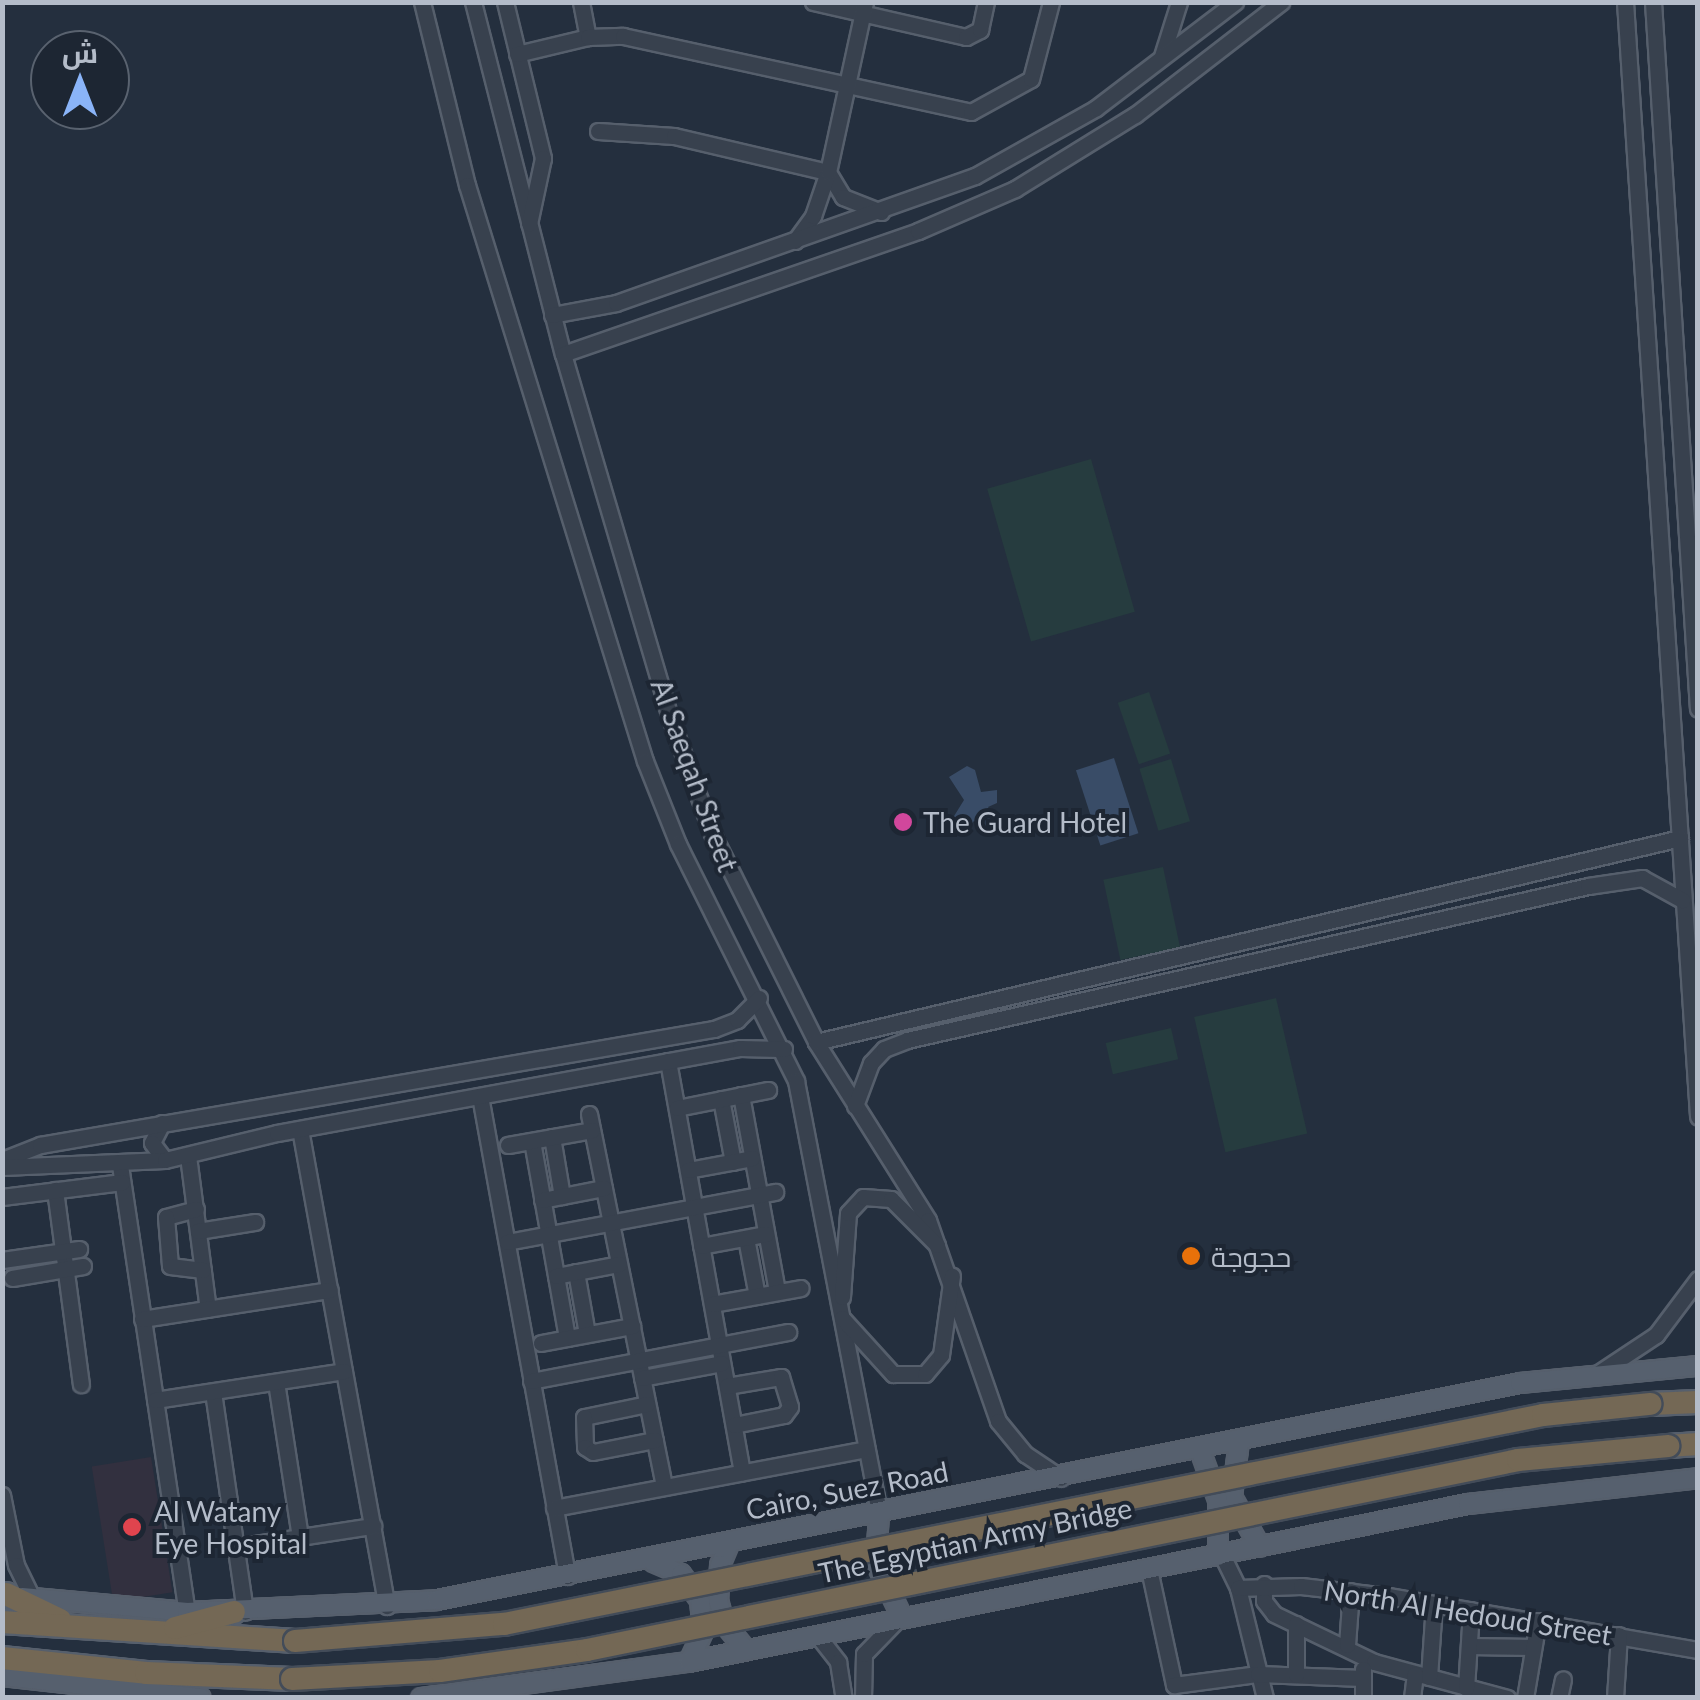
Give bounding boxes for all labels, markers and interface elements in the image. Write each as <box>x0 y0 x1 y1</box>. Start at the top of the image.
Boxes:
north arrow <box>30 30 130 130</box>
text: ش <box>62 35 98 69</box>
street label: Al Saeqah Street <box>645 674 745 876</box>
place label: The Guard Hotel <box>923 805 1127 839</box>
marker: The Guard Hotel <box>892 811 914 833</box>
place label: حجوجة <box>1211 1239 1291 1273</box>
marker: حجوجة <box>1180 1245 1202 1267</box>
street label: Cairo, Suez Road <box>743 1454 951 1526</box>
street label: The Egyptian Army Bridge <box>815 1490 1135 1590</box>
place label: Al Watany Eye Hospital <box>154 1494 307 1560</box>
marker: Al Watany Eye Hospital <box>119 1514 145 1540</box>
street label: North Al Hedoud Street <box>1321 1573 1615 1651</box>

